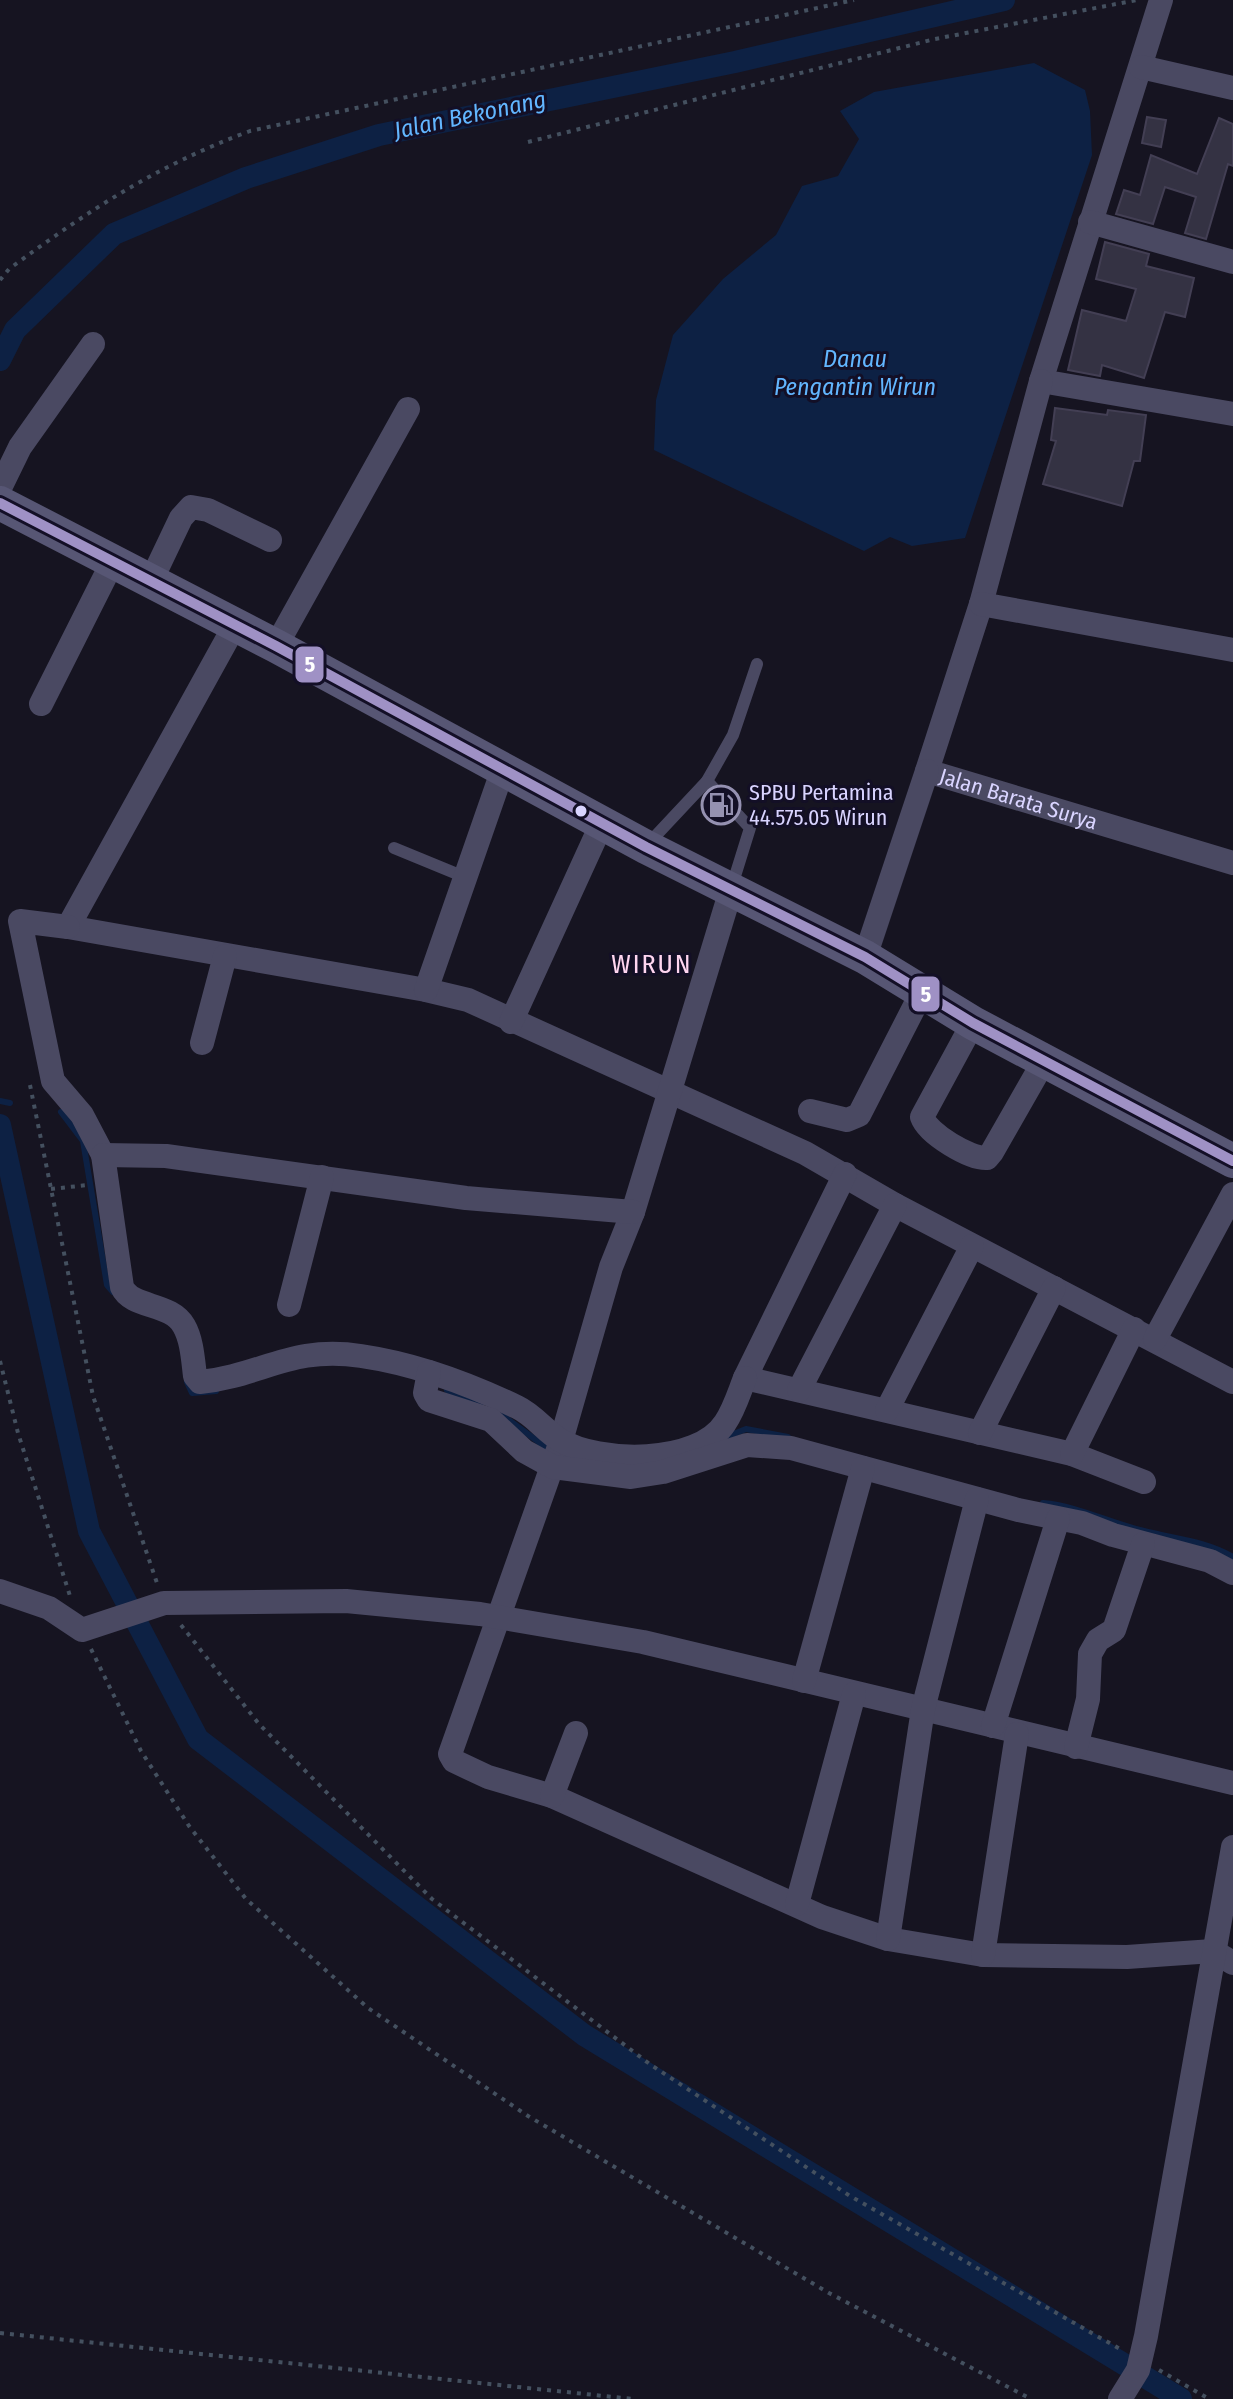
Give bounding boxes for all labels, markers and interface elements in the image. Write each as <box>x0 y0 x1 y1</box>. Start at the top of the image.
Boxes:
water label: Jalan Bekonang <box>389 85 549 145</box>
water label: Danau Pengantin Wirun <box>774 345 936 401</box>
line badge: 5 <box>294 645 325 684</box>
text: 5 <box>305 651 316 678</box>
street label: Jalan Barata Surya <box>936 762 1101 835</box>
place label: SPBU Pertamina 44.575.05 Wirun <box>749 779 894 831</box>
fuel station icon: SPBU Pertamina 44.575.05 Wirun <box>700 784 742 826</box>
unlabelled marker <box>573 803 589 819</box>
district label: WIRUN <box>611 949 693 980</box>
line badge: 5 <box>910 975 941 1013</box>
text: 5 <box>921 981 932 1008</box>

